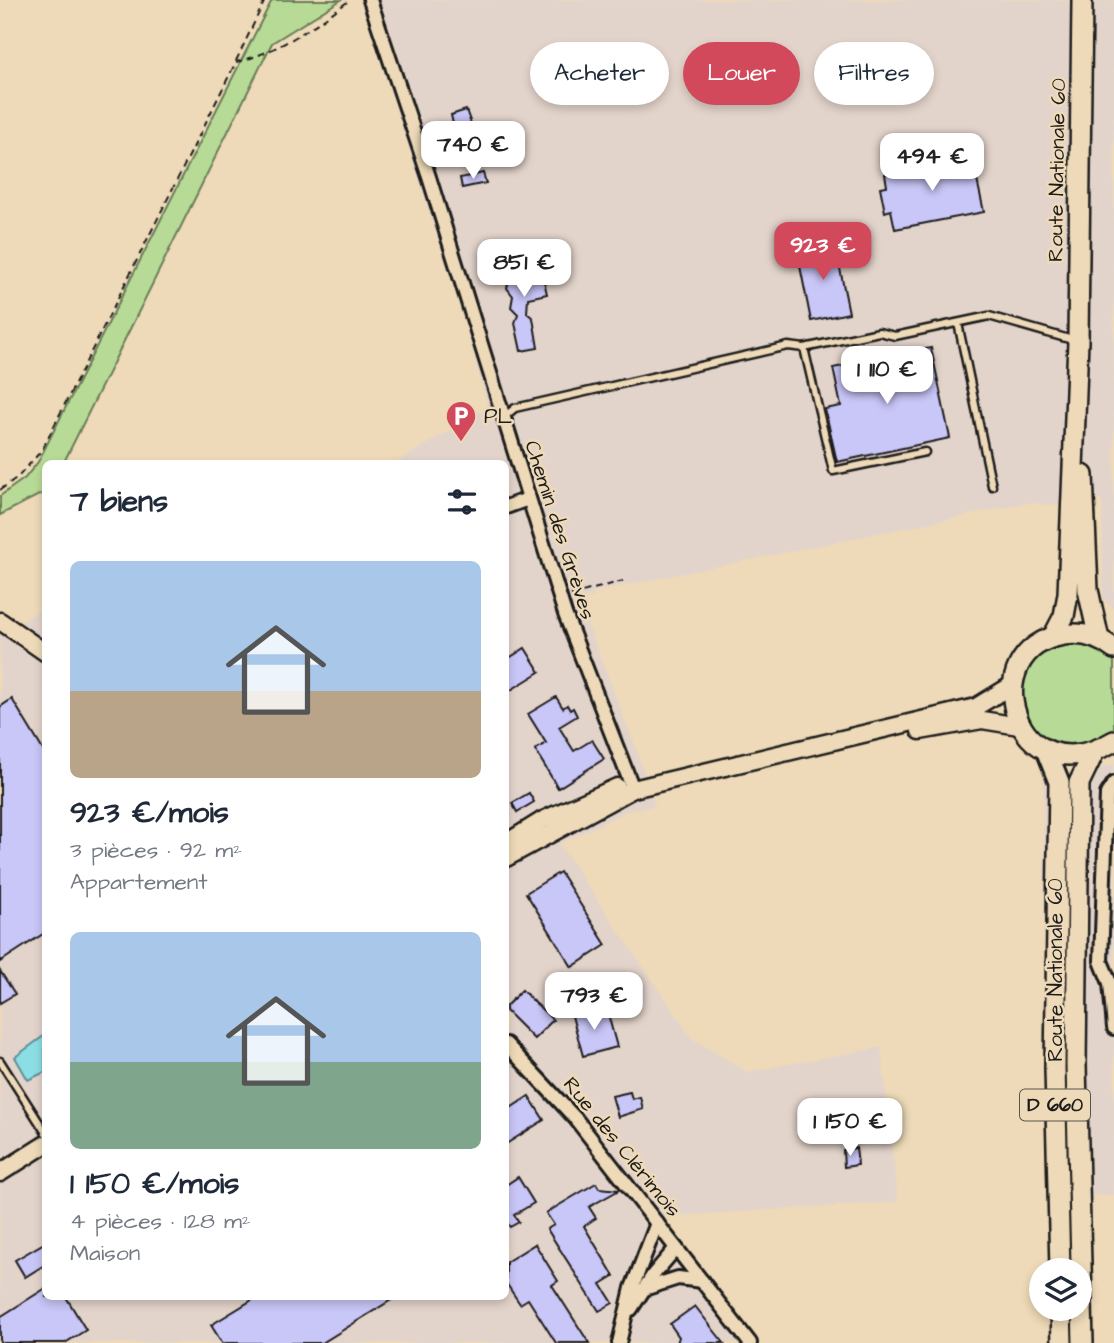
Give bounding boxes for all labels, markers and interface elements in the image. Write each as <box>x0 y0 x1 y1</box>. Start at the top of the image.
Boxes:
chip: Acheter <box>530 42 669 105</box>
chip: Louer <box>683 42 800 105</box>
chip: Filtres <box>814 42 934 105</box>
street label: Route Nationale 60 <box>1041 78 1073 262</box>
pin: 740 € <box>424 122 522 181</box>
text: 740 € <box>437 128 509 160</box>
pin: 494 € <box>883 134 981 193</box>
text: 494 € <box>896 140 968 172</box>
pin: 923 € <box>774 222 872 282</box>
text: 923 € <box>790 229 856 261</box>
pin: 851 € <box>475 240 573 299</box>
text: 851 € <box>493 246 555 278</box>
pin: 1 110 € <box>822 346 952 406</box>
text: 1 110 € <box>857 353 917 385</box>
parking icon: PL <box>444 399 478 443</box>
place label: PL <box>484 402 512 431</box>
street label: Chemin des Grèves <box>517 437 603 623</box>
text: 7 biens <box>70 481 168 523</box>
icon: filters <box>443 483 481 521</box>
icon: home <box>213 607 339 733</box>
text: 923 €/mois <box>70 792 229 834</box>
text: 3 pièces · 92 m² <box>70 834 242 866</box>
text: Appartement <box>70 866 208 898</box>
street label: Route Nationale 60 <box>1041 878 1070 1062</box>
pin: 793 € <box>545 972 643 1032</box>
icon: home <box>213 978 339 1104</box>
text: 793 € <box>561 979 627 1011</box>
street label: Rue des Clérimois <box>556 1071 688 1223</box>
road number: D 660 <box>1020 1090 1090 1120</box>
pin: 1 150 € <box>785 1098 915 1158</box>
text: 1 150 € <box>813 1105 887 1137</box>
text: 1 150 €/mois <box>70 1163 239 1205</box>
text: 4 pièces · 128 m² <box>70 1205 251 1237</box>
text: Maison <box>70 1237 140 1269</box>
map controls <box>1029 1258 1092 1321</box>
button: layers <box>1029 1258 1092 1321</box>

